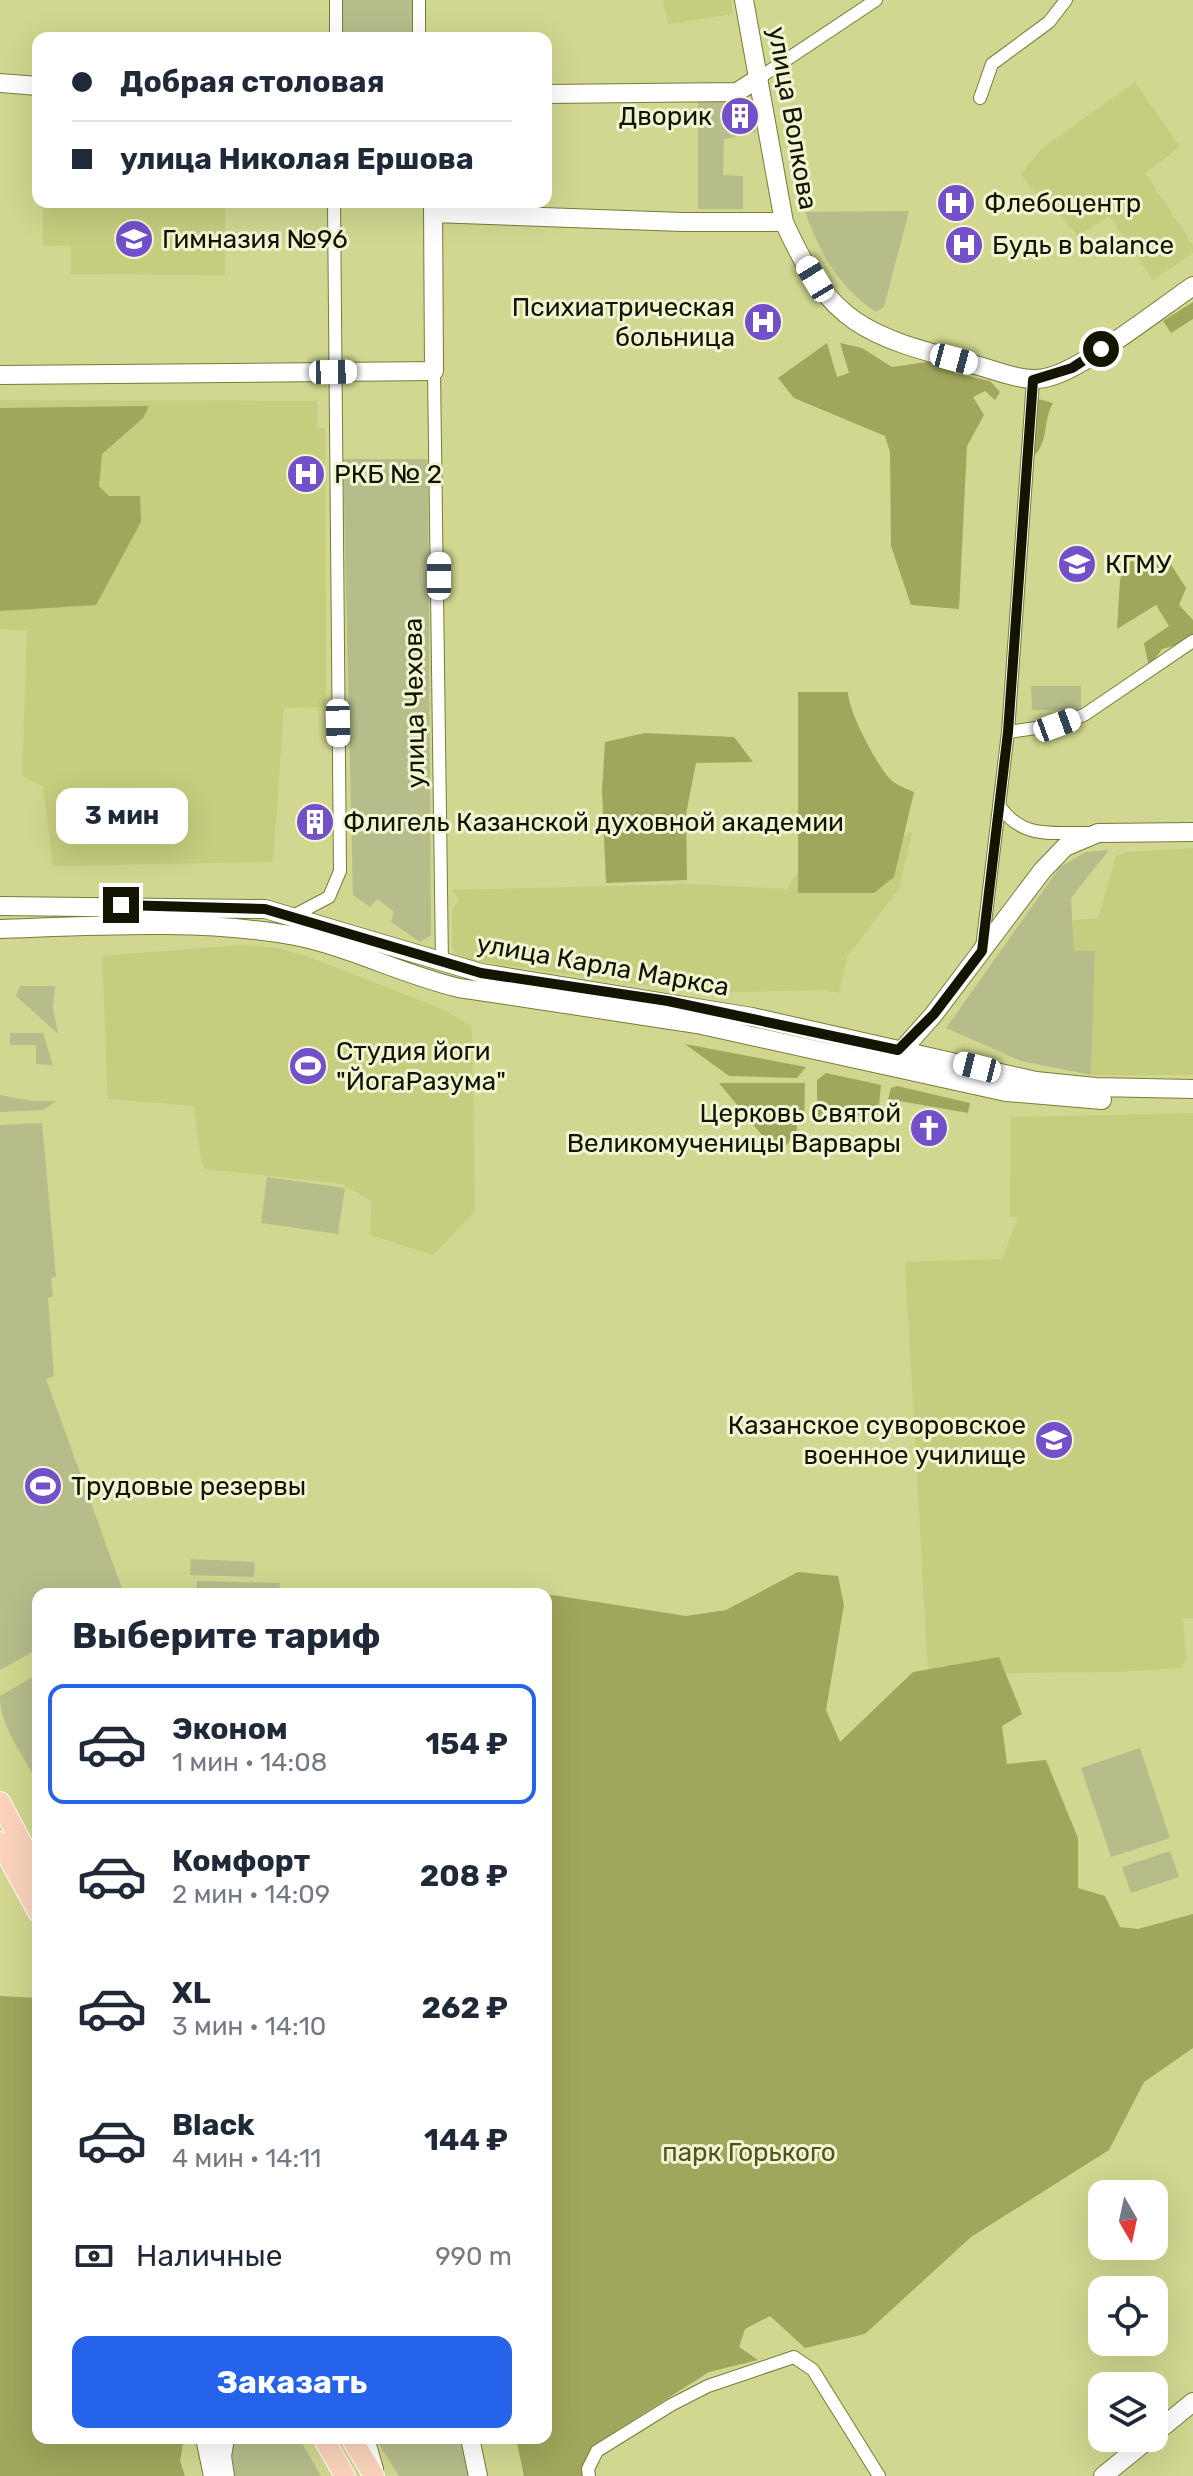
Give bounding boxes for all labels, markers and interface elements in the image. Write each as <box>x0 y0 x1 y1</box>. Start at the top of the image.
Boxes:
street label: улица Волкова <box>761 24 824 212</box>
text: Добрая столовая <box>120 64 385 100</box>
building icon: Дворик <box>719 95 761 137</box>
place label: Дворик <box>619 101 712 132</box>
text: улица Николая Ершова <box>120 141 474 177</box>
hospital icon: Флебоцентр <box>935 182 977 224</box>
place label: Флебоцентр <box>984 188 1141 219</box>
school or university icon: Гимназия №96 <box>113 218 155 260</box>
place label: Гимназия №96 <box>162 224 348 255</box>
hospital icon: Будь в balance <box>943 224 985 266</box>
place label: Будь в balance <box>992 230 1174 261</box>
car <box>792 252 838 306</box>
place label: Психиатрическая больница <box>512 292 735 353</box>
hospital icon: Психиатрическая больница <box>742 301 784 343</box>
route start <box>1083 331 1119 367</box>
car <box>928 341 980 377</box>
car <box>309 360 357 384</box>
hospital icon: РКБ № 2 <box>285 453 327 495</box>
place label: РКБ № 2 <box>334 459 442 490</box>
school or university icon: КГМУ <box>1056 543 1098 585</box>
place label: КГМУ <box>1105 549 1172 580</box>
car <box>427 552 451 600</box>
street label: улица Чехова <box>398 617 431 789</box>
car <box>326 699 350 747</box>
car <box>1030 706 1084 744</box>
callout: 3 мин <box>55 789 187 845</box>
text: 3 мин <box>85 800 159 831</box>
building icon: Флигель Казанской духовной академии <box>294 801 336 843</box>
place label: Флигель Казанской духовной академии <box>343 807 844 838</box>
route end <box>103 887 139 923</box>
street label: улица Карла Маркса <box>474 928 732 1003</box>
place label: Студия йоги "ЙогаРазума" <box>336 1036 506 1097</box>
sports icon: Студия йоги "ЙогаРазума" <box>287 1045 329 1087</box>
car <box>951 1050 1003 1084</box>
place label: Церковь Святой Великомученицы Варвары <box>567 1098 901 1159</box>
church icon: Церковь Святой Великомученицы Варвары <box>908 1107 950 1149</box>
place label: Казанское суворовское военное училище <box>728 1410 1026 1471</box>
school or university icon: Казанское суворовское военное училище <box>1033 1419 1075 1461</box>
sports icon: Трудовые резервы <box>22 1465 64 1507</box>
place label: Трудовые резервы <box>71 1471 306 1502</box>
text: Выберите тариф <box>72 1614 381 1657</box>
icon: car <box>76 1708 148 1780</box>
text: Эконом <box>172 1711 288 1747</box>
text: 154 ₽ <box>425 1726 508 1762</box>
text: 1 мин · 14:08 <box>172 1747 327 1778</box>
icon: car <box>76 1840 148 1912</box>
text: Комфорт <box>172 1843 310 1879</box>
text: 208 ₽ <box>420 1858 508 1894</box>
text: 2 мин · 14:09 <box>172 1879 330 1910</box>
icon: car <box>76 1972 148 2044</box>
text: XL <box>172 1975 211 2011</box>
text: 262 ₽ <box>421 1990 508 2026</box>
text: 3 мин · 14:10 <box>172 2011 326 2042</box>
icon: car <box>76 2104 148 2176</box>
text: Black <box>172 2107 255 2143</box>
text: 144 ₽ <box>424 2122 508 2158</box>
park label: парк Горького <box>662 2137 836 2168</box>
text: 4 мин · 14:11 <box>172 2143 321 2174</box>
north arrow <box>1088 2180 1168 2260</box>
map controls <box>1088 2180 1168 2452</box>
icon: cash <box>72 2234 116 2278</box>
text: Наличные <box>136 2238 282 2274</box>
text: 990 m <box>435 2241 512 2272</box>
button: locate <box>1088 2276 1168 2356</box>
button: Заказать <box>72 2336 512 2428</box>
button: layers <box>1088 2372 1168 2452</box>

